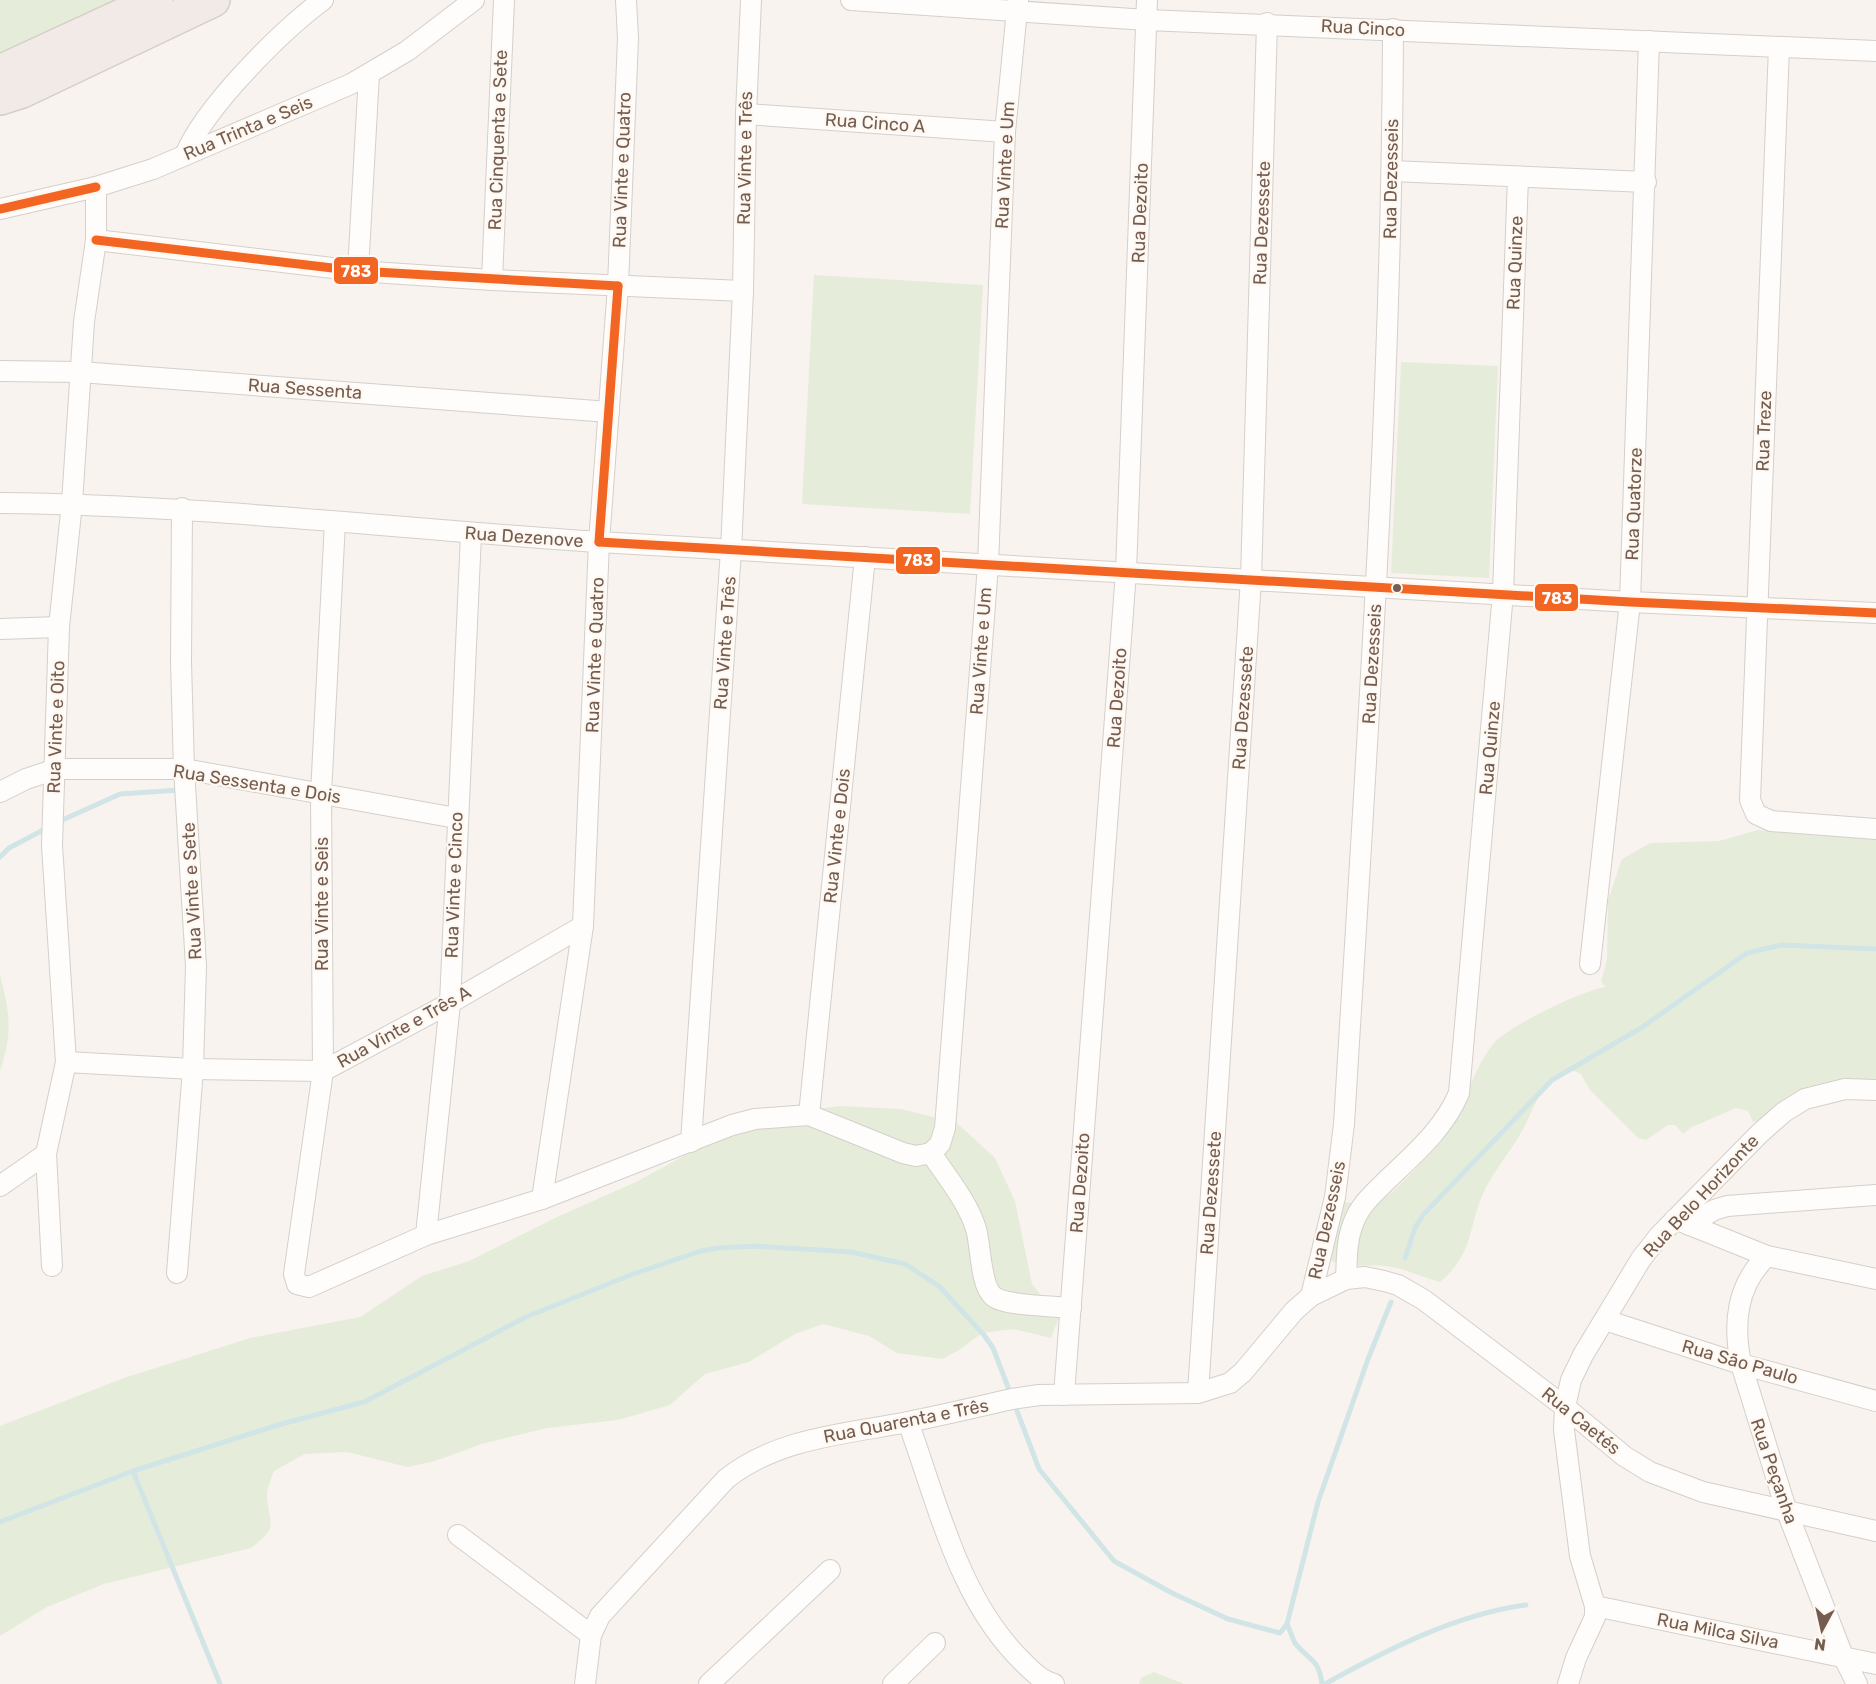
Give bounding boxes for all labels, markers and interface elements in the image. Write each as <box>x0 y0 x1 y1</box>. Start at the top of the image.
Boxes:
street label: Rua Cinco <box>1320 15 1406 41</box>
street label: Rua Cinquenta e Sete <box>484 49 512 231</box>
street label: Rua Trinta e Seis <box>180 91 316 165</box>
street label: Rua Vinte e Três <box>733 91 757 225</box>
street label: Rua Vinte e Quatro <box>608 92 636 248</box>
street label: Rua Vinte e Um <box>991 101 1019 229</box>
street label: Rua Cinco A <box>824 109 926 137</box>
street label: Rua Dezesseis <box>1379 119 1403 239</box>
street label: Rua Dezessete <box>1249 161 1275 285</box>
street label: Rua Dezoito <box>1127 162 1153 264</box>
street label: Rua Quinze <box>1502 215 1528 311</box>
line badge: 783 <box>333 256 379 285</box>
text: 783 <box>341 262 371 281</box>
street label: Rua Sessenta <box>247 374 363 404</box>
street label: Rua Treze <box>1752 390 1776 472</box>
street label: Rua Quatorze <box>1621 447 1647 561</box>
street label: Rua Dezenove <box>464 522 584 552</box>
line badge: 783 <box>895 546 941 575</box>
text: 783 <box>903 551 933 570</box>
street label: Rua Vinte e Três <box>709 575 741 711</box>
street label: Rua Vinte e Quatro <box>581 577 609 733</box>
unlabelled marker <box>1391 582 1403 594</box>
line badge: 783 <box>1534 583 1579 612</box>
street label: Rua Vinte e Um <box>966 586 996 716</box>
text: 783 <box>1542 589 1572 608</box>
street label: Rua Dezesseis <box>1358 603 1386 725</box>
street label: Rua Dezessete <box>1228 645 1258 771</box>
street label: Rua Dezoito <box>1103 647 1131 749</box>
street label: Rua Vinte e Oito <box>43 660 69 794</box>
street label: Rua Quinze <box>1475 700 1505 796</box>
street label: Rua Sessenta e Dois <box>172 760 342 808</box>
street label: Rua Vinte e Dois <box>819 767 855 905</box>
street label: Rua Vinte e Cinco <box>440 811 468 959</box>
street label: Rua Vinte e Sete <box>177 822 207 960</box>
street label: Rua Vinte e Seis <box>311 837 333 971</box>
street label: Rua Vinte e Três A <box>333 981 475 1073</box>
street label: Rua Dezessete <box>1196 1130 1226 1256</box>
street label: Rua Belo Horizonte <box>1638 1130 1764 1262</box>
street label: Rua Dezoito <box>1066 1132 1094 1234</box>
street label: Rua Dezesseis <box>1304 1159 1350 1281</box>
street label: Rua São Paulo <box>1679 1335 1801 1389</box>
street label: Rua Caetés <box>1537 1382 1625 1460</box>
street label: Rua Quarenta e Três <box>822 1394 990 1448</box>
street label: Rua Peçanha <box>1746 1415 1802 1527</box>
north arrow <box>1792 1600 1852 1660</box>
street label: Rua Milca Silva <box>1655 1608 1781 1654</box>
text: N <box>1813 1634 1827 1655</box>

